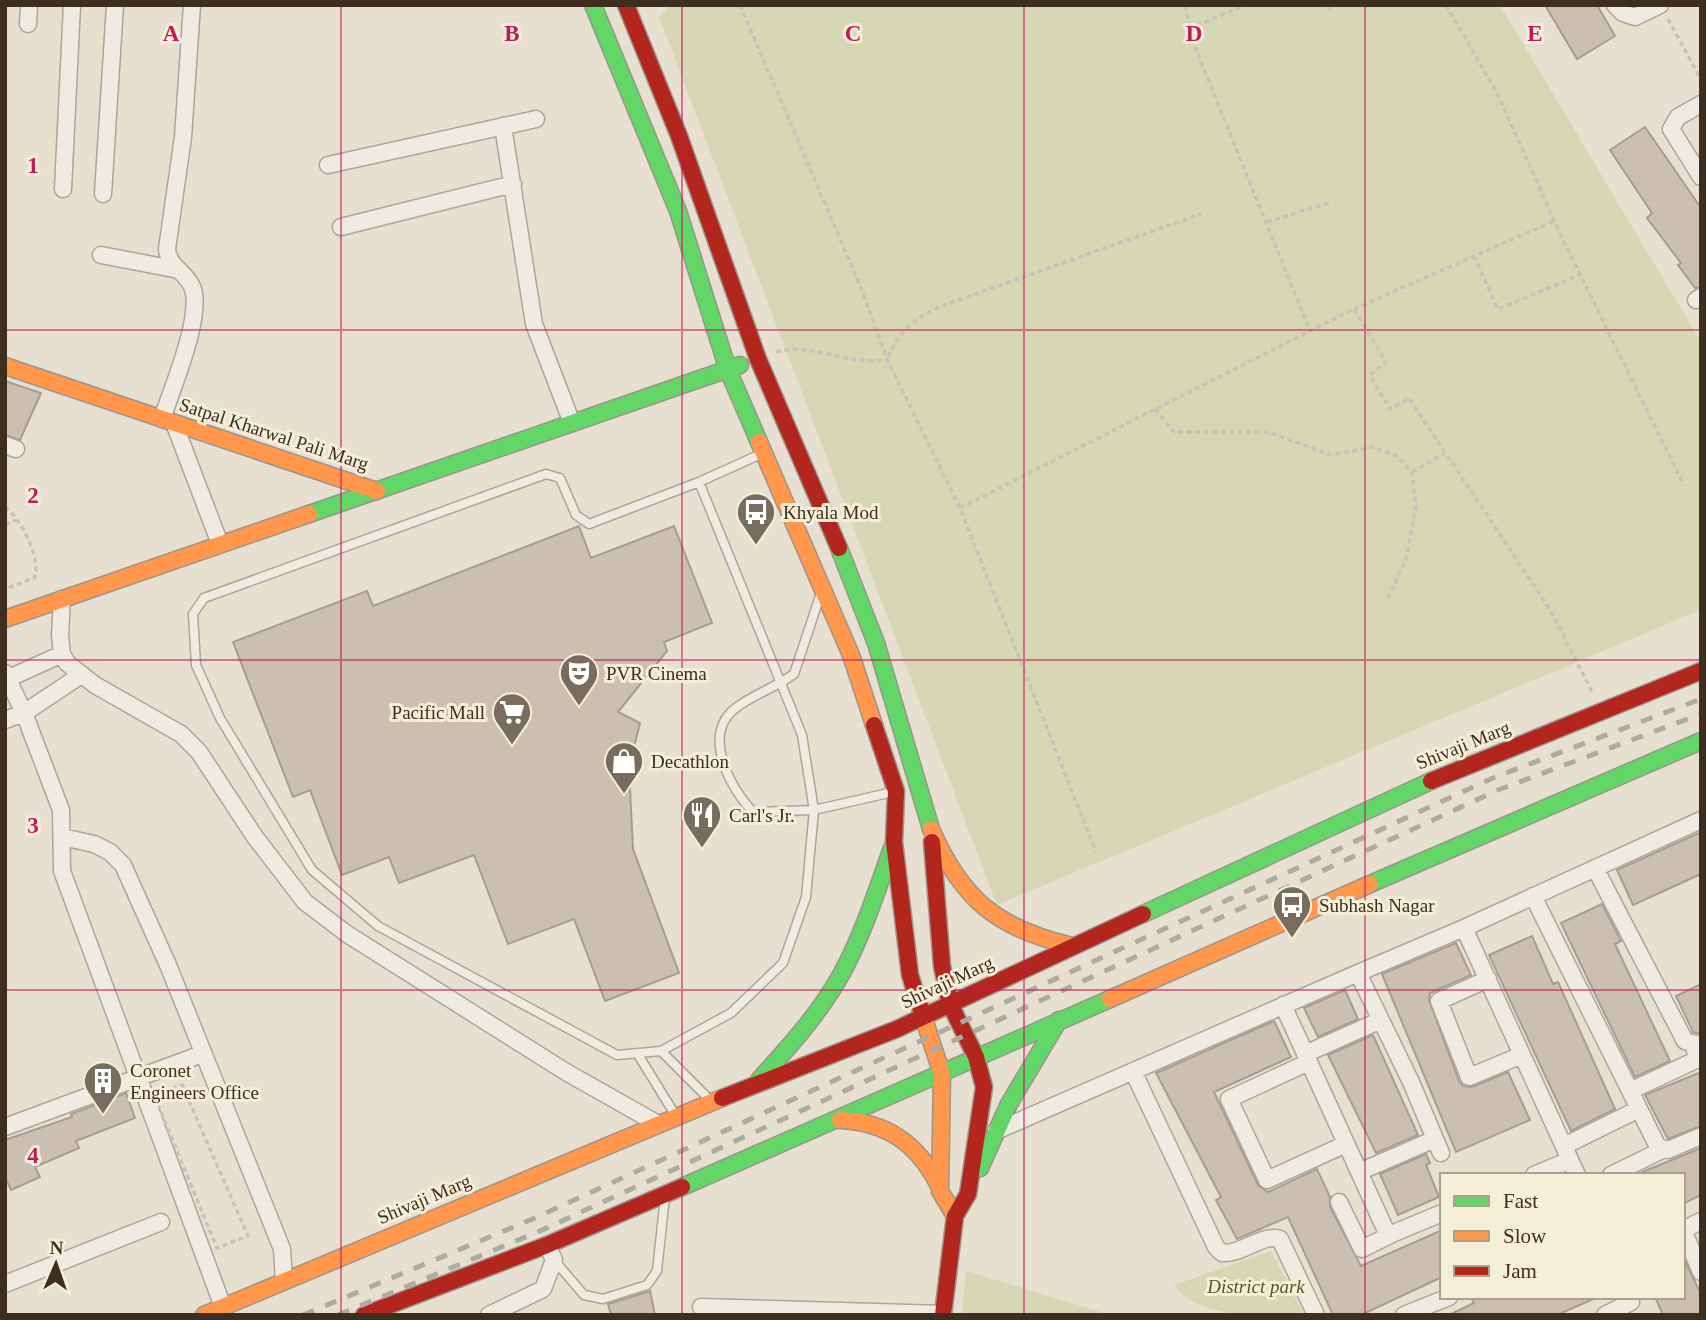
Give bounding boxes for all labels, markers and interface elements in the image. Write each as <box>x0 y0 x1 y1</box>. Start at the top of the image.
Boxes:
text: A <box>163 21 180 46</box>
text: B <box>504 21 520 46</box>
text: C <box>845 21 861 46</box>
text: D <box>1186 21 1202 46</box>
text: E <box>1527 21 1543 46</box>
text: 1 <box>27 153 39 178</box>
street label: Satpal Kharwal Pali Marg <box>177 393 372 475</box>
text: 2 <box>27 483 39 508</box>
bus stop icon: Khyala Mod <box>735 491 777 546</box>
place label: Khyala Mod <box>783 502 879 523</box>
theatre icon: PVR Cinema <box>558 652 600 707</box>
place label: PVR Cinema <box>606 663 707 684</box>
supermarket icon: Pacific Mall <box>491 691 533 746</box>
place label: Pacific Mall <box>392 702 485 723</box>
street label: Shivaji Marg <box>1413 716 1513 773</box>
shop icon: Decathlon <box>603 740 645 795</box>
place label: Decathlon <box>651 751 730 772</box>
restaurant icon: Carl's Jr. <box>681 794 723 849</box>
place label: Carl's Jr. <box>729 805 795 826</box>
text: 3 <box>27 813 39 838</box>
bus stop icon: Subhash Nagar <box>1271 884 1313 939</box>
place label: Subhash Nagar <box>1319 895 1435 916</box>
street label: Shivaji Marg <box>898 951 997 1013</box>
building icon: Coronet Engineers Office <box>82 1060 124 1115</box>
place label: Coronet Engineers Office <box>130 1060 259 1103</box>
text: 4 <box>27 1143 39 1168</box>
street label: Shivaji Marg <box>374 1170 474 1228</box>
legend <box>1440 1173 1685 1299</box>
text: Fast <box>1503 1189 1538 1213</box>
text: Slow <box>1503 1224 1547 1248</box>
north arrow <box>21 1229 91 1299</box>
text: N <box>49 1237 64 1258</box>
text: Jam <box>1503 1259 1537 1283</box>
park label: District park <box>1206 1276 1305 1297</box>

